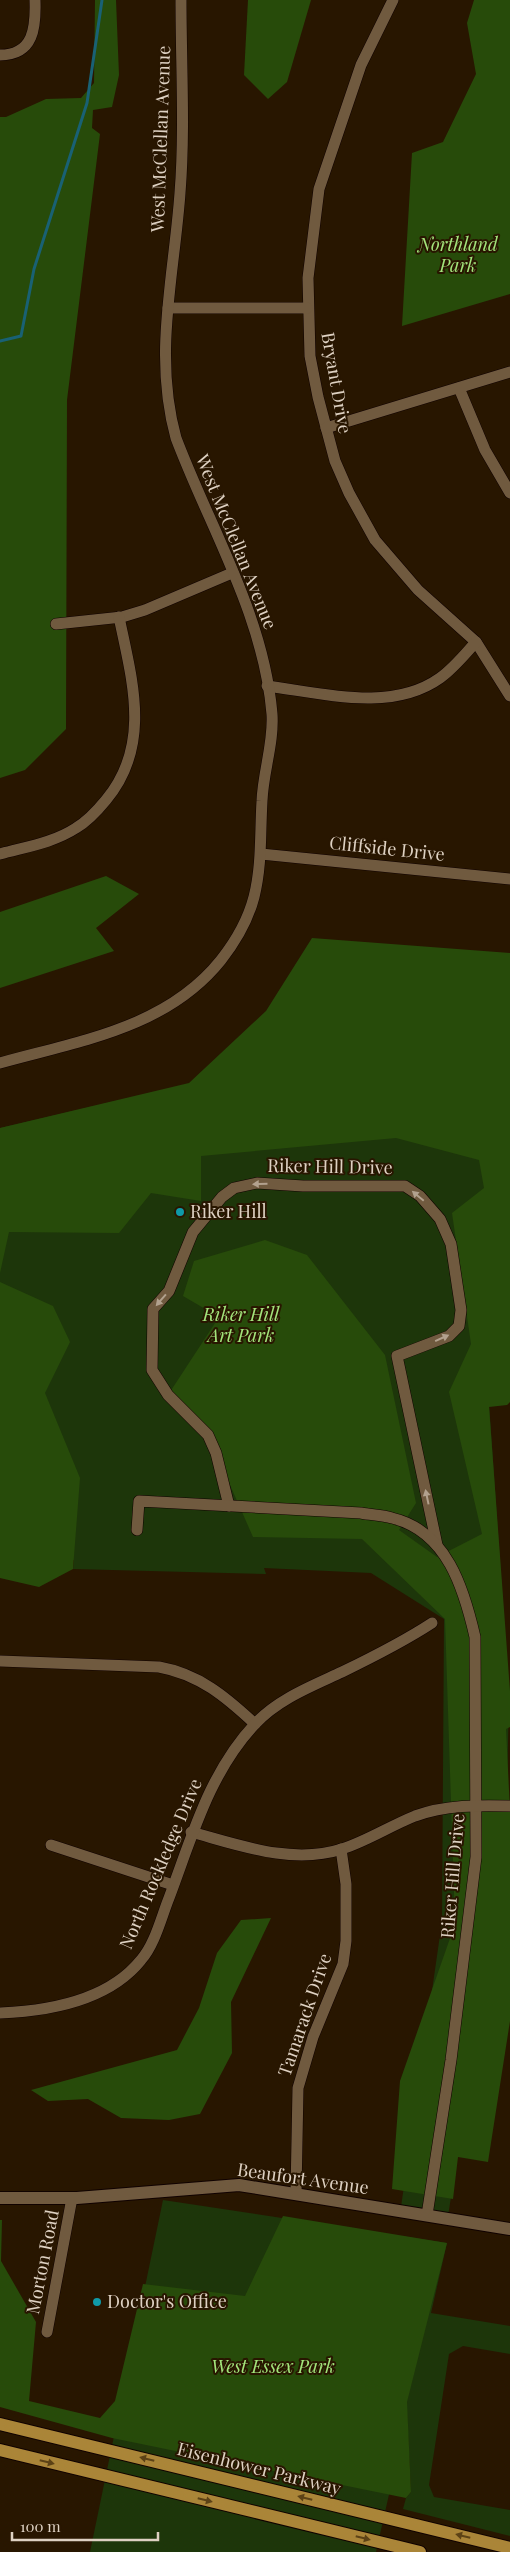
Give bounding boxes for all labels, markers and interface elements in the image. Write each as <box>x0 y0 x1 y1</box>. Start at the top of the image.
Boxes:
street label: West McClellan Avenue <box>145 45 175 234</box>
park label: Northland Park <box>416 232 499 277</box>
street label: Bryant Drive <box>316 330 358 435</box>
street label: West McClellan Avenue <box>190 450 283 633</box>
street label: Cliffside Drive <box>328 830 446 866</box>
street label: Riker Hill Drive <box>267 1153 393 1179</box>
one-way arrow <box>251 1180 267 1188</box>
one-way arrow <box>412 1191 425 1202</box>
place label: Riker Hill <box>190 1199 267 1223</box>
marker: Riker Hill <box>174 1206 186 1218</box>
one-way arrow <box>155 1293 167 1305</box>
park label: Riker Hill Art Park <box>202 1302 280 1347</box>
one-way arrow <box>435 1334 449 1342</box>
one-way arrow <box>423 1490 431 1505</box>
street label: North Rockledge Drive <box>113 1775 207 1952</box>
street label: Riker Hill Drive <box>435 1812 469 1939</box>
street label: Tamarack Drive <box>272 1950 336 2079</box>
street label: Beaufort Avenue <box>236 2157 370 2199</box>
street label: Morton Road <box>20 2207 64 2316</box>
place label: Doctor's Office <box>107 2289 227 2313</box>
marker: Doctor's Office <box>91 2296 103 2308</box>
park label: West Essex Park <box>211 2354 335 2378</box>
street label: Eisenhower Parkway <box>175 2436 344 2500</box>
one-way arrow <box>139 2455 154 2463</box>
one-way arrow <box>40 2458 55 2466</box>
one-way arrow <box>297 2494 312 2502</box>
one-way arrow <box>198 2496 213 2504</box>
scale bar <box>12 2510 159 2542</box>
text: 100 m <box>20 2516 61 2536</box>
one-way arrow <box>455 2532 470 2540</box>
one-way arrow <box>356 2534 371 2542</box>

